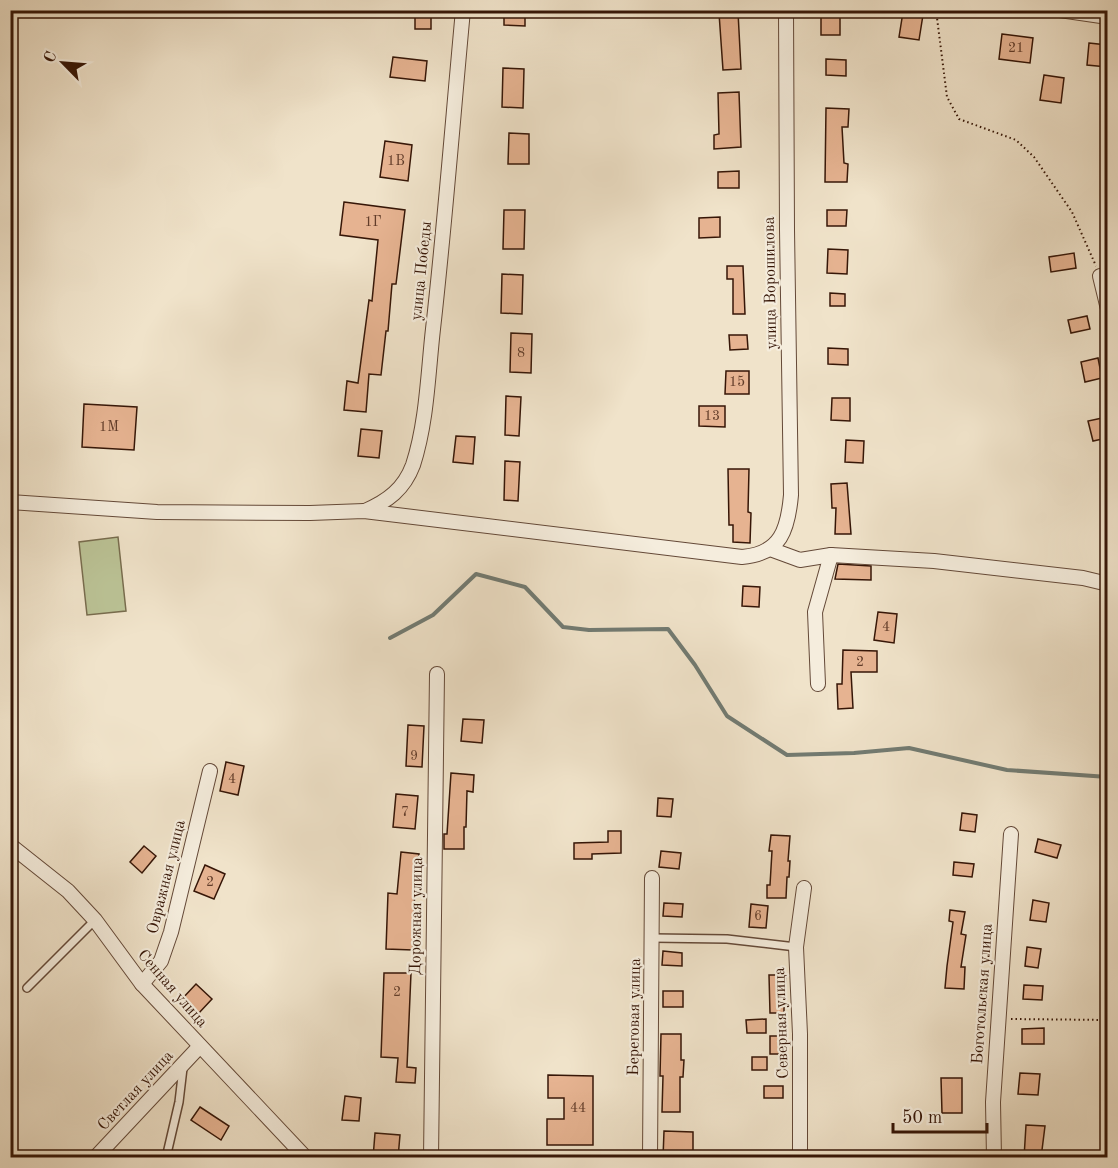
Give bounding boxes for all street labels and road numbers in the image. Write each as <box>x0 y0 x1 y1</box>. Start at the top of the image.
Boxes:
street label: улица Ворошилова <box>762 216 780 350</box>
street label: улица Победы <box>409 221 435 321</box>
street label: Овражная улица <box>145 818 189 936</box>
street label: Дорожная улица <box>408 857 426 975</box>
street label: Боготольская улица <box>970 923 996 1065</box>
street label: Сенная улица <box>134 947 210 1031</box>
street label: Береговая улица <box>626 958 644 1076</box>
street label: Северная улица <box>772 967 792 1079</box>
street label: Светлая улица <box>95 1048 177 1134</box>

